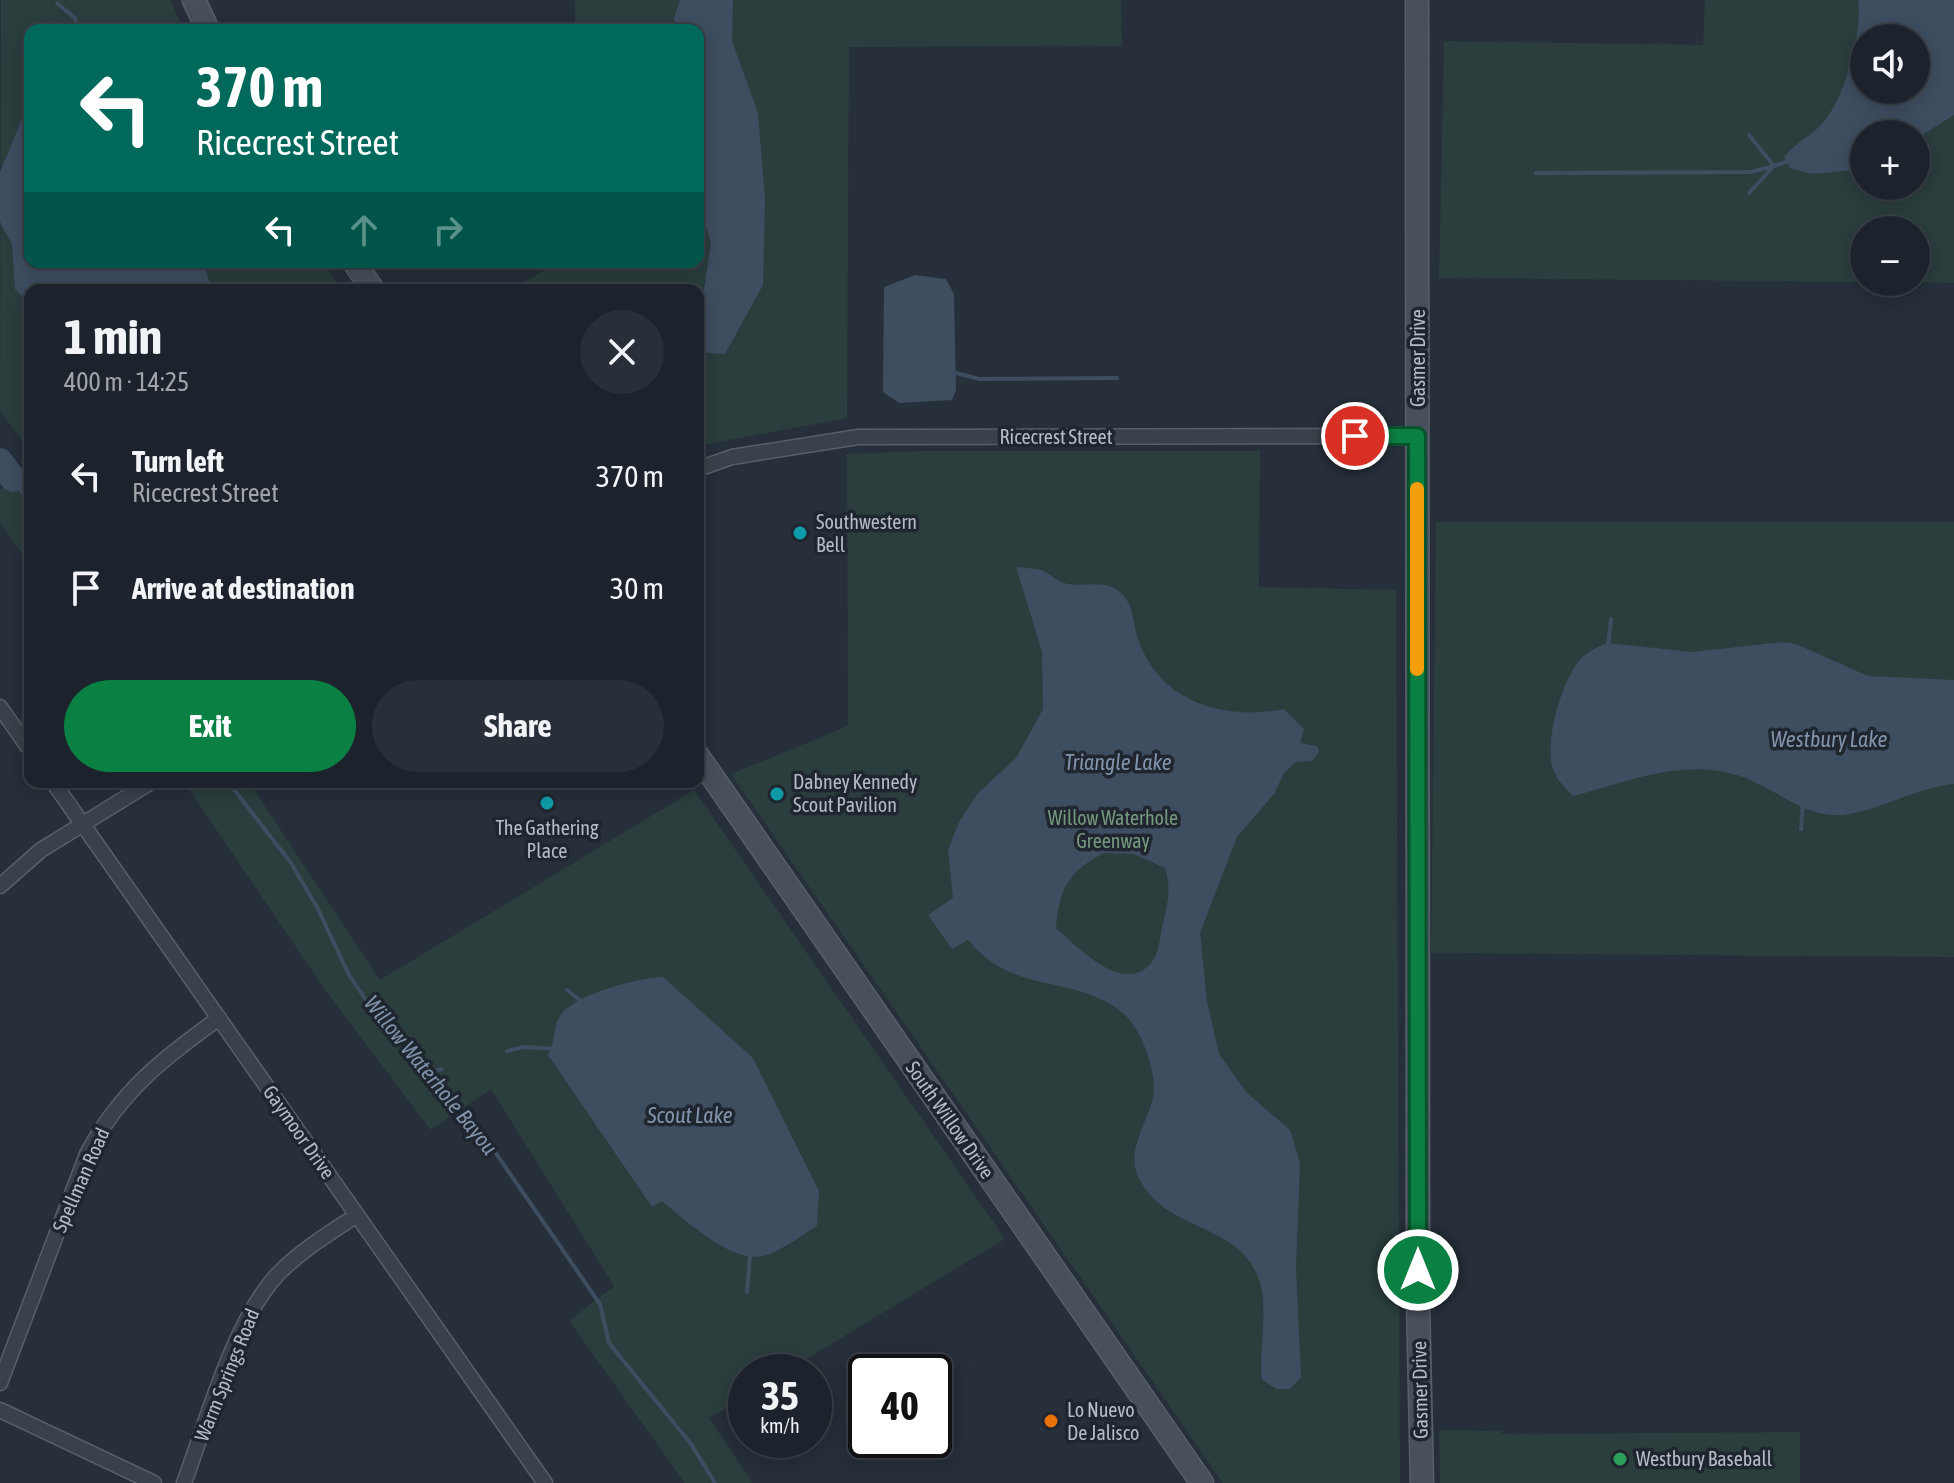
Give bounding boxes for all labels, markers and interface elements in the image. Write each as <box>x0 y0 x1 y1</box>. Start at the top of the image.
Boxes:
map controls <box>1850 24 1930 296</box>
button: sound <box>1850 24 1930 104</box>
text: 370 m <box>196 55 323 119</box>
icon: left <box>64 56 168 160</box>
button: + <box>1850 120 1930 200</box>
text: Ricecrest Street <box>196 121 399 163</box>
icon: left <box>258 208 302 252</box>
icon: ahead <box>342 208 386 252</box>
icon: right <box>426 208 470 252</box>
button: − <box>1850 216 1930 296</box>
text: 1 min <box>64 309 162 364</box>
street label: Gasmer Drive <box>1406 309 1429 407</box>
button: close <box>580 310 664 394</box>
text: 400 m · 14:25 <box>64 367 189 397</box>
pin <box>1321 402 1389 470</box>
icon: arrive <box>1333 414 1377 458</box>
street label: Ricecrest Street <box>1000 425 1113 448</box>
text: Turn left <box>132 444 224 478</box>
icon: left <box>64 454 108 498</box>
text: 370 m <box>596 459 664 493</box>
text: Ricecrest Street <box>132 478 279 508</box>
place label: Southwestern Bell <box>816 510 917 556</box>
marker: Southwestern Bell <box>791 524 809 542</box>
icon: arrive <box>64 566 108 610</box>
text: Arrive at destination <box>132 571 354 605</box>
text: 30 m <box>610 571 664 605</box>
button: Exit <box>64 680 356 772</box>
button: Share <box>372 680 664 772</box>
water label: Westbury Lake <box>1771 726 1887 752</box>
water label: Triangle Lake <box>1064 749 1172 775</box>
place label: Dabney Kennedy Scout Pavilion <box>793 770 917 816</box>
marker: Dabney Kennedy Scout Pavilion <box>768 785 786 803</box>
marker: The Gathering Place <box>538 794 556 812</box>
park label: Willow Waterhole Greenway <box>1048 806 1178 852</box>
place label: The Gathering Place <box>495 816 599 862</box>
water label: Willow Waterhole Bayou <box>359 990 503 1160</box>
street label: South Willow Drive <box>901 1057 999 1183</box>
street label: Gaymoor Drive <box>259 1081 340 1183</box>
water label: Scout Lake <box>646 1102 733 1128</box>
street label: Spellman Road <box>47 1124 114 1236</box>
position arrow <box>1376 1228 1460 1312</box>
street label: Warm Springs Road <box>189 1305 264 1444</box>
street label: Gasmer Drive <box>1407 1341 1432 1439</box>
speed limit sign: 40 <box>848 1354 952 1458</box>
text: 35 <box>761 1373 799 1418</box>
place label: Lo Nuevo De Jalisco <box>1067 1398 1139 1444</box>
marker: Lo Nuevo De Jalisco <box>1042 1412 1060 1430</box>
text: km/h <box>760 1414 800 1437</box>
place label: Westbury Baseball <box>1636 1447 1773 1470</box>
marker: Westbury Baseball <box>1611 1450 1629 1468</box>

